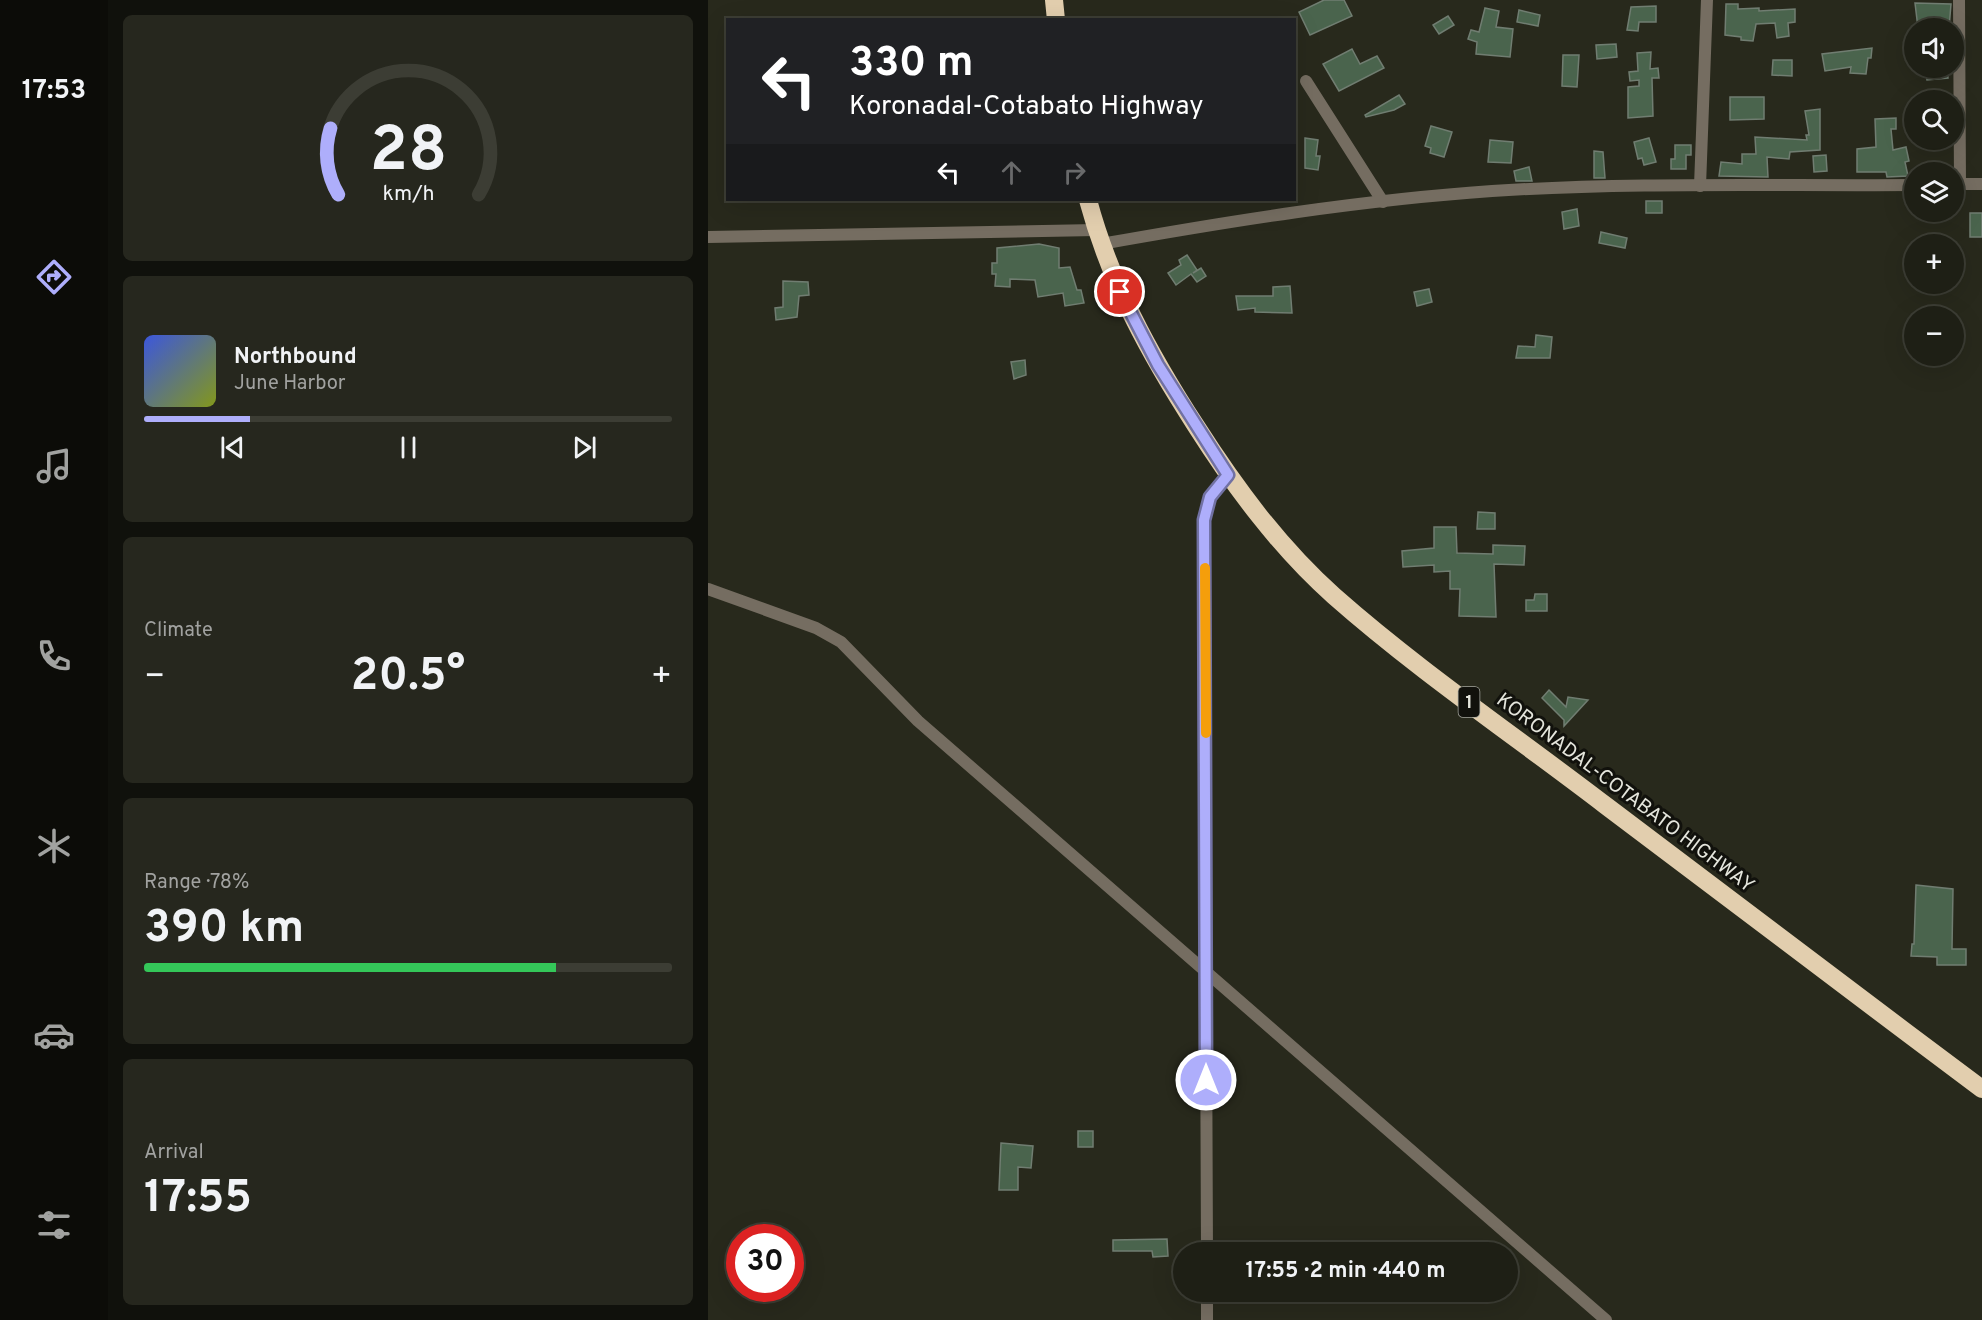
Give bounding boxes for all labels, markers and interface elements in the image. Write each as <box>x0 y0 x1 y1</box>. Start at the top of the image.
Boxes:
map controls <box>1904 18 1964 366</box>
button: sound <box>1904 18 1964 78</box>
text: 330 m <box>849 38 974 91</box>
icon: left <box>750 42 828 120</box>
text: 17:53 <box>22 74 86 108</box>
text: Koronadal-Cotabato Highway <box>849 90 1204 124</box>
button: search <box>1904 90 1964 150</box>
text: 28 <box>369 114 447 193</box>
icon: left <box>932 156 965 189</box>
icon: ahead <box>995 156 1028 189</box>
icon: right <box>1058 156 1091 189</box>
button: layers <box>1904 162 1964 222</box>
text: km/h <box>382 181 434 208</box>
button: + <box>1904 234 1964 294</box>
icon: directions <box>33 256 75 298</box>
pin <box>1094 266 1145 317</box>
icon: arrive <box>1103 275 1136 308</box>
button: − <box>1904 306 1964 366</box>
text: Northbound <box>234 344 357 371</box>
text: June Harbor <box>234 371 346 397</box>
icon: previous <box>216 431 249 464</box>
icon: pause <box>392 431 425 464</box>
icon: next <box>568 431 601 464</box>
icon: music <box>33 445 75 487</box>
text: Climate <box>144 618 213 644</box>
icon: phone <box>33 635 75 677</box>
text: 20.5° <box>351 649 465 706</box>
text: − <box>144 657 165 699</box>
text: + <box>651 657 672 699</box>
road number: 1 <box>1458 687 1479 717</box>
street label: KORONADAL-COTABATO HIGHWAY <box>1491 688 1759 899</box>
icon: climate <box>33 825 75 867</box>
text: Range · 78% <box>144 870 249 896</box>
text: 390 km <box>144 901 304 958</box>
icon: car <box>33 1014 75 1056</box>
position arrow <box>1174 1048 1238 1112</box>
text: Arrival <box>144 1140 204 1166</box>
text: 17:55 <box>144 1171 252 1228</box>
icon: filters <box>33 1204 75 1246</box>
speed limit sign: 30 <box>726 1224 804 1302</box>
text: 17:55 · 2 min · 440 m <box>1246 1258 1445 1285</box>

